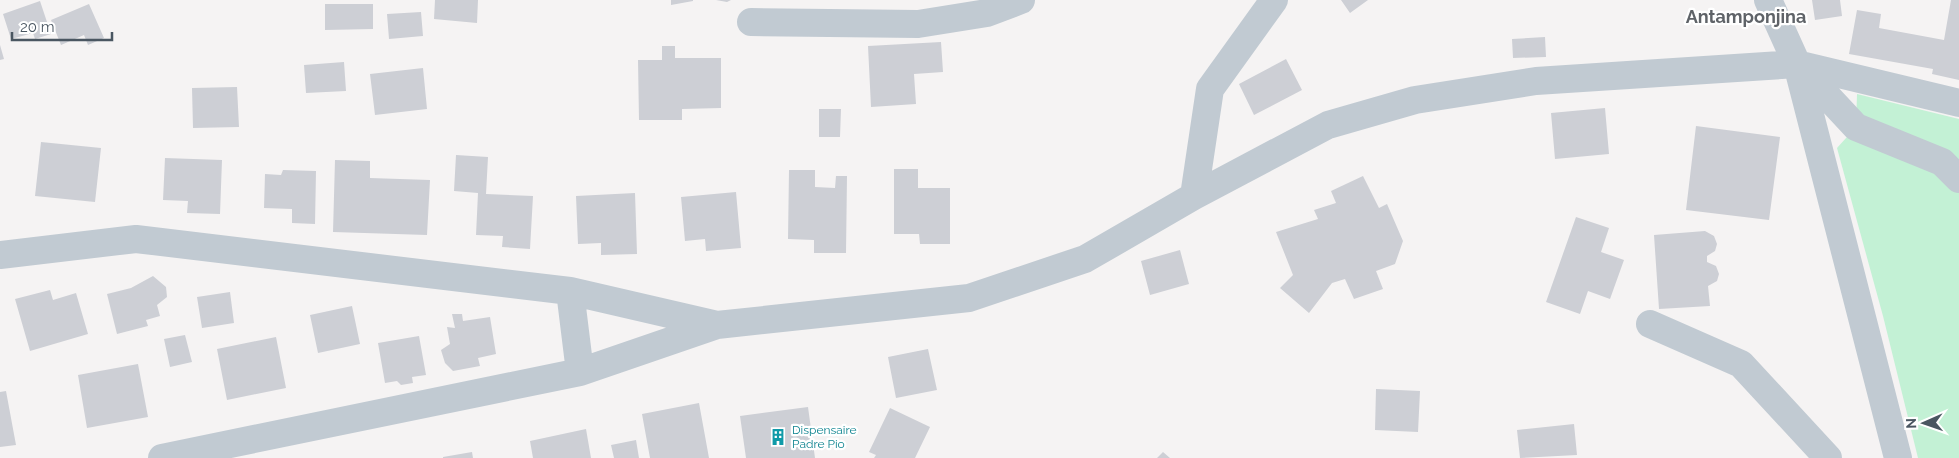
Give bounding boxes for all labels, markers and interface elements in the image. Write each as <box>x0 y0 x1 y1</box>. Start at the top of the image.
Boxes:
district label: Antamponjina <box>1686 6 1806 27</box>
scale bar <box>12 10 112 42</box>
text: 20 m <box>20 18 55 36</box>
north arrow <box>1899 398 1949 448</box>
text: N <box>1903 418 1919 429</box>
place label: Dispensaire Padre Pio <box>792 423 856 451</box>
building icon: Dispensaire Padre Pio <box>768 427 788 447</box>

